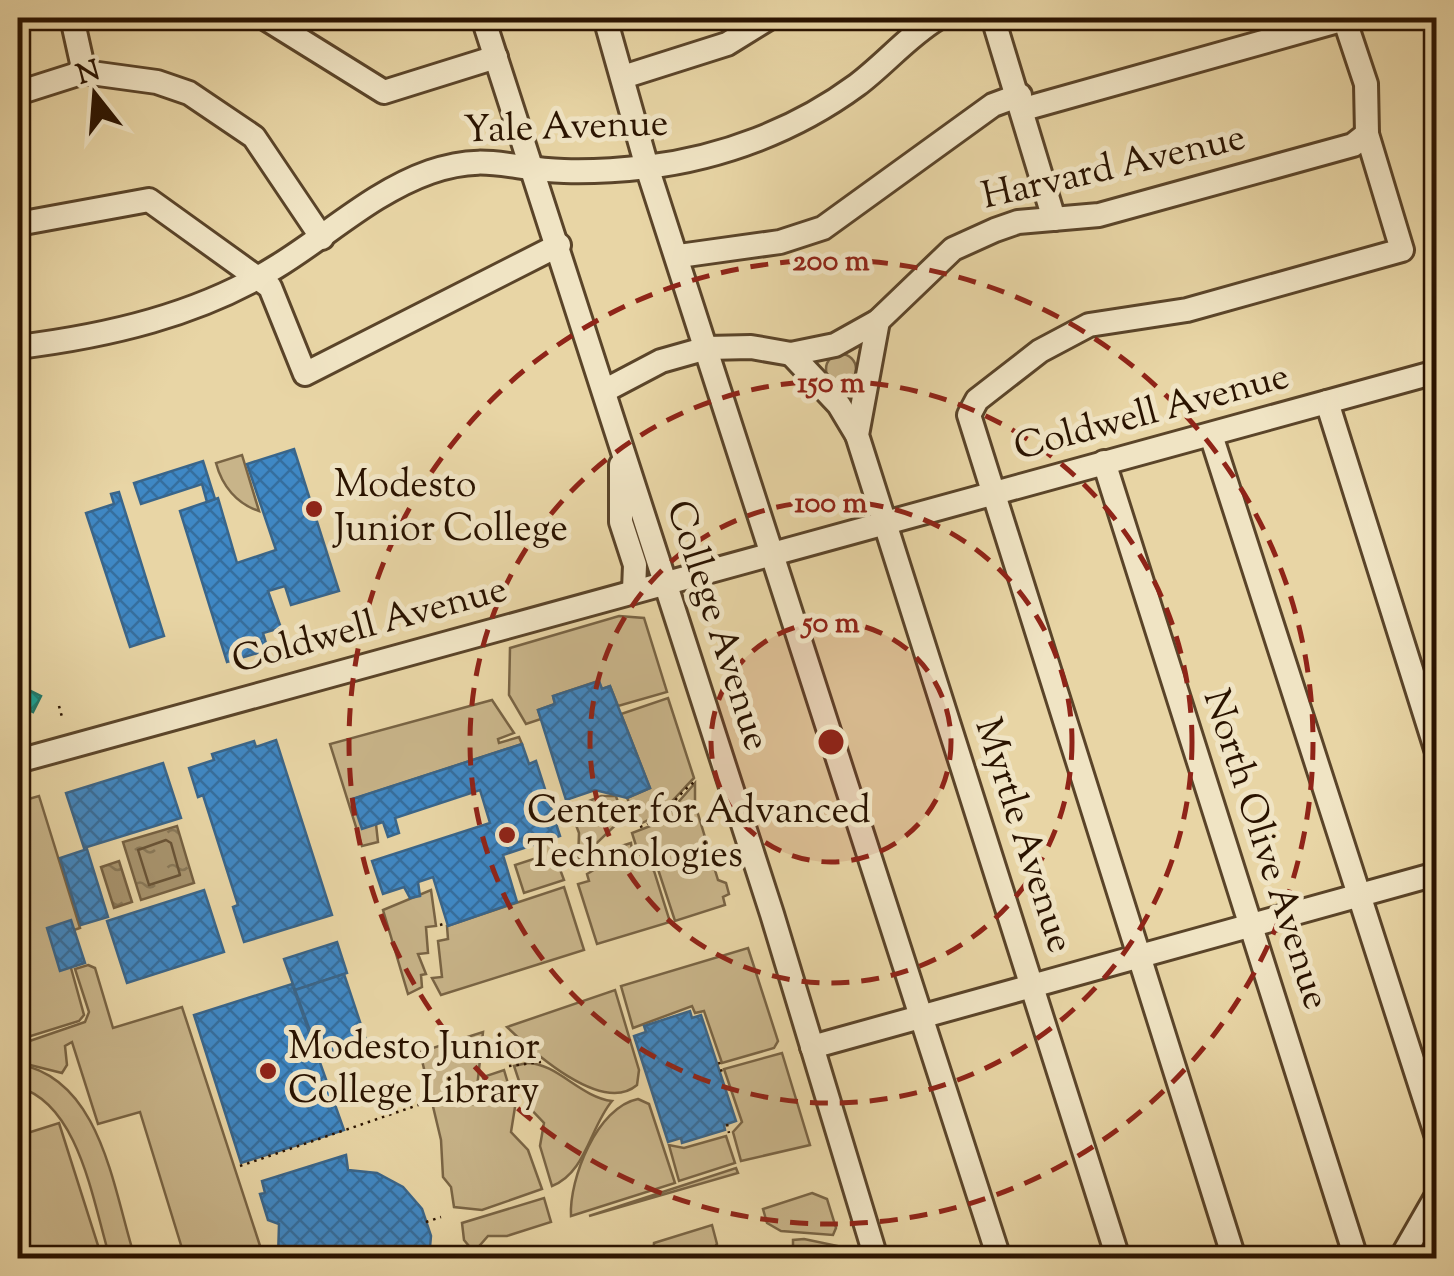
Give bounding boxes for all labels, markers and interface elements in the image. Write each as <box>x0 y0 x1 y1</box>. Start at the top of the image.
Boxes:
north arrow <box>45 45 145 145</box>
text: N <box>72 52 105 96</box>
street label: Yale Avenue <box>463 98 669 160</box>
street label: Harvard Avenue <box>977 112 1251 226</box>
text: 200 m <box>793 241 870 284</box>
street label: Coldwell Avenue <box>1009 351 1295 477</box>
text: 150 m <box>797 363 865 406</box>
place label: Modesto Junior College <box>332 460 568 558</box>
text: 100 m <box>795 483 868 526</box>
street label: College Avenue <box>650 494 782 758</box>
marker: Modesto Junior College <box>303 498 325 520</box>
street label: Coldwell Avenue <box>227 564 513 690</box>
text: 50 m <box>800 603 860 646</box>
street label: North Olive Avenue <box>1187 683 1341 1017</box>
street label: Myrtle Avenue <box>959 712 1085 960</box>
centre of rings <box>813 724 849 760</box>
place label: Center for Advanced Technologies <box>527 786 871 884</box>
marker: Center for Advanced Technologies <box>496 824 518 846</box>
place label: Modesto Junior College Library <box>288 1022 540 1120</box>
marker: Modesto Junior College Library <box>257 1060 279 1082</box>

